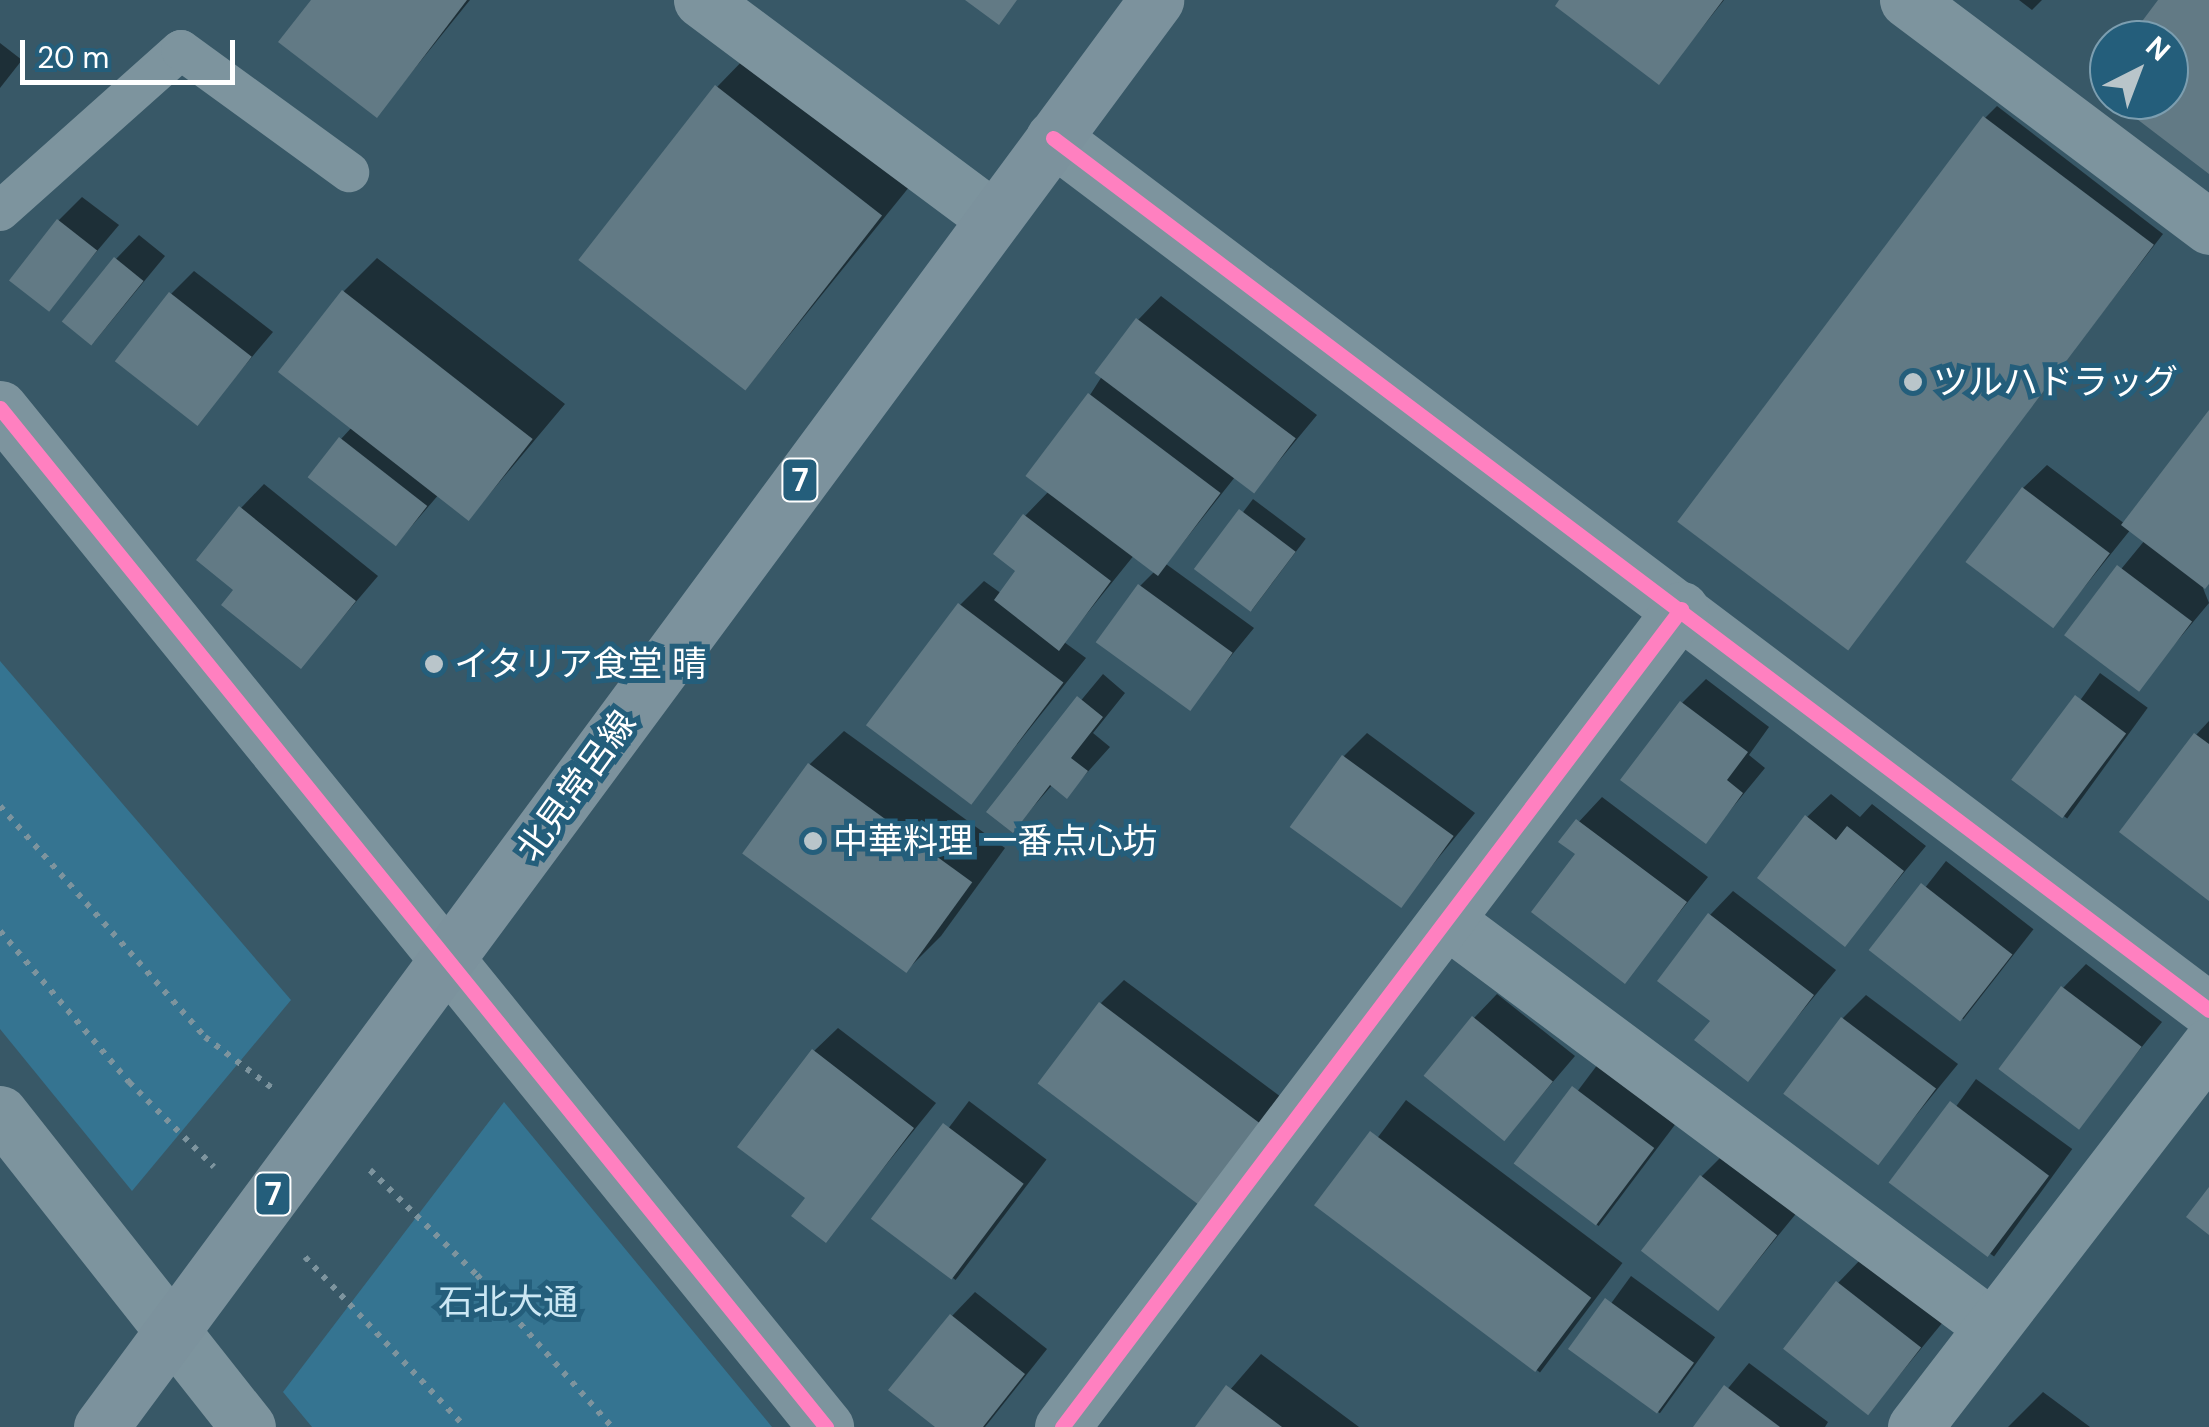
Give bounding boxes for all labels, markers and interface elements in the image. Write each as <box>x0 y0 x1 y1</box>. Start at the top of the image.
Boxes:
scale bar <box>25 20 240 82</box>
north arrow <box>2089 20 2189 120</box>
text: N <box>2138 28 2178 69</box>
text: 20 m <box>37 38 109 77</box>
place label: ツルハドラッグ <box>1933 361 2178 403</box>
marker: ツルハドラッグ <box>1902 371 1924 393</box>
road number: 7 <box>780 453 820 507</box>
place label: イタリア食堂 晴 <box>454 643 708 685</box>
marker: イタリア食堂 晴 <box>423 653 445 675</box>
street label: 北見常呂線 <box>508 703 644 869</box>
place label: 中華料理 一番点心坊 <box>833 820 1157 862</box>
marker: 中華料理 一番点心坊 <box>802 830 824 852</box>
road number: 7 <box>253 1167 293 1221</box>
park label: 石北大通 <box>438 1281 578 1323</box>

